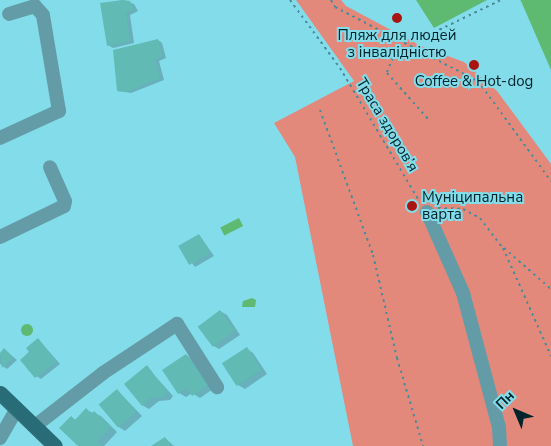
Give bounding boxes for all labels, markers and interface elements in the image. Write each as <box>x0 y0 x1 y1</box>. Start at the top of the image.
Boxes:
marker: Пляж для людей з інвалідністю <box>391 12 403 24</box>
place label: Пляж для людей з інвалідністю <box>337 26 457 61</box>
marker: Coffee & Hot-dog <box>468 59 480 71</box>
place label: Coffee & Hot-dog <box>415 73 533 91</box>
street label: Траса здоров’я <box>352 75 422 175</box>
place label: Муніципальна варта <box>422 188 523 223</box>
marker: Муніципальна варта <box>406 200 418 212</box>
north arrow <box>491 386 541 436</box>
text: Пн <box>492 387 519 414</box>

